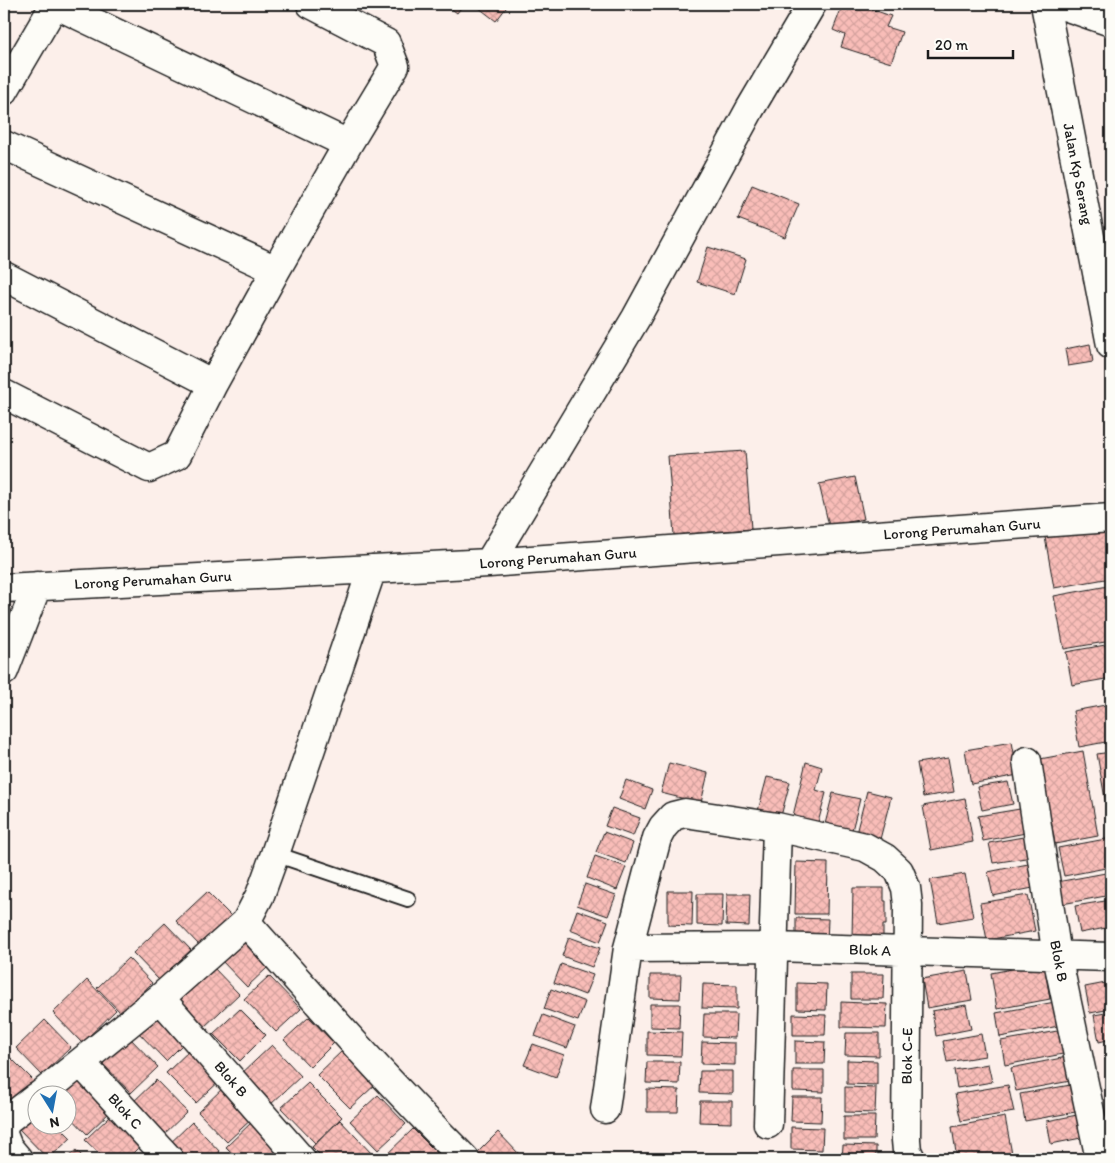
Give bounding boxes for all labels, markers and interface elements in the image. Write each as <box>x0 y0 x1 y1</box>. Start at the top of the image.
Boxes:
scale bar <box>928 28 1012 60</box>
text: 20 m <box>935 36 969 54</box>
street label: Jalan Kp Serang <box>1059 122 1097 227</box>
street label: Lorong Perumahan Guru <box>883 515 1041 543</box>
street label: Lorong Perumahan Guru <box>479 544 637 572</box>
street label: Lorong Perumahan Guru <box>74 567 232 593</box>
street label: Blok B <box>1046 939 1072 983</box>
street label: Blok A <box>849 940 892 960</box>
street label: Blok C-E <box>898 1028 916 1084</box>
street label: Blok B <box>210 1057 252 1101</box>
north arrow <box>28 1086 78 1136</box>
street label: Blok C <box>104 1089 146 1133</box>
text: N <box>48 1113 61 1132</box>

